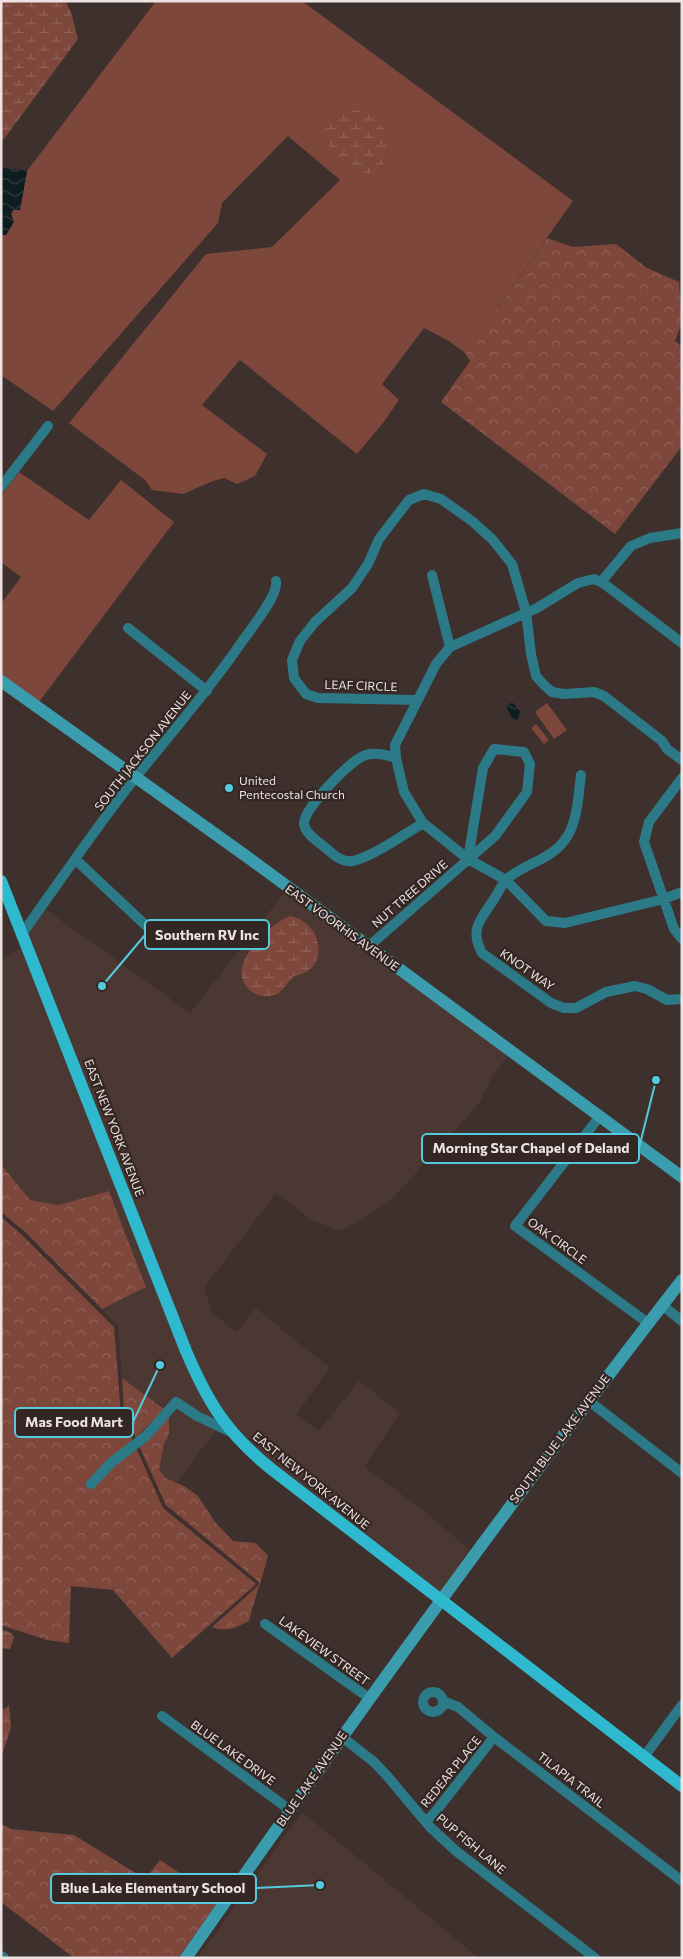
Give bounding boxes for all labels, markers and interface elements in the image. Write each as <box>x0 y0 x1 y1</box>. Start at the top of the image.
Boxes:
street label: LEAF CIRCLE <box>324 677 398 693</box>
street label: SOUTH JACKSON AVENUE <box>91 688 194 814</box>
place label: United Pentecostal Church <box>239 773 345 801</box>
marker: United Pentecostal Church <box>223 782 235 794</box>
street label: NUT TREE DRIVE <box>369 857 450 930</box>
street label: EAST VOORHIS AVENUE <box>283 881 402 973</box>
callout: Southern RV Inc <box>145 920 269 949</box>
text: Southern RV Inc <box>155 926 259 943</box>
street label: KNOT WAY <box>498 945 558 993</box>
street label: EAST NEW YORK AVENUE <box>82 1057 148 1198</box>
callout: Morning Star Chapel of Deland <box>422 1134 639 1163</box>
text: Morning Star Chapel of Deland <box>432 1139 630 1156</box>
street label: OAK CIRCLE <box>525 1214 590 1266</box>
street label: SOUTH BLUE LAKE AVENUE <box>506 1371 612 1506</box>
callout: Mas Food Mart <box>15 1408 133 1437</box>
text: Mas Food Mart <box>25 1413 123 1430</box>
street label: EAST NEW YORK AVENUE <box>250 1429 373 1532</box>
street label: LAKEVIEW STREET <box>277 1613 373 1688</box>
street label: BLUE LAKE DRIVE <box>189 1717 279 1788</box>
street label: BLUE LAKE AVENUE <box>273 1728 349 1829</box>
street label: REDEAR PLACE <box>417 1733 483 1810</box>
street label: TILAPIA TRAIL <box>535 1748 608 1810</box>
street label: PUP FISH LANE <box>434 1810 509 1876</box>
callout: Blue Lake Elementary School <box>51 1874 256 1903</box>
text: Blue Lake Elementary School <box>61 1879 245 1896</box>

